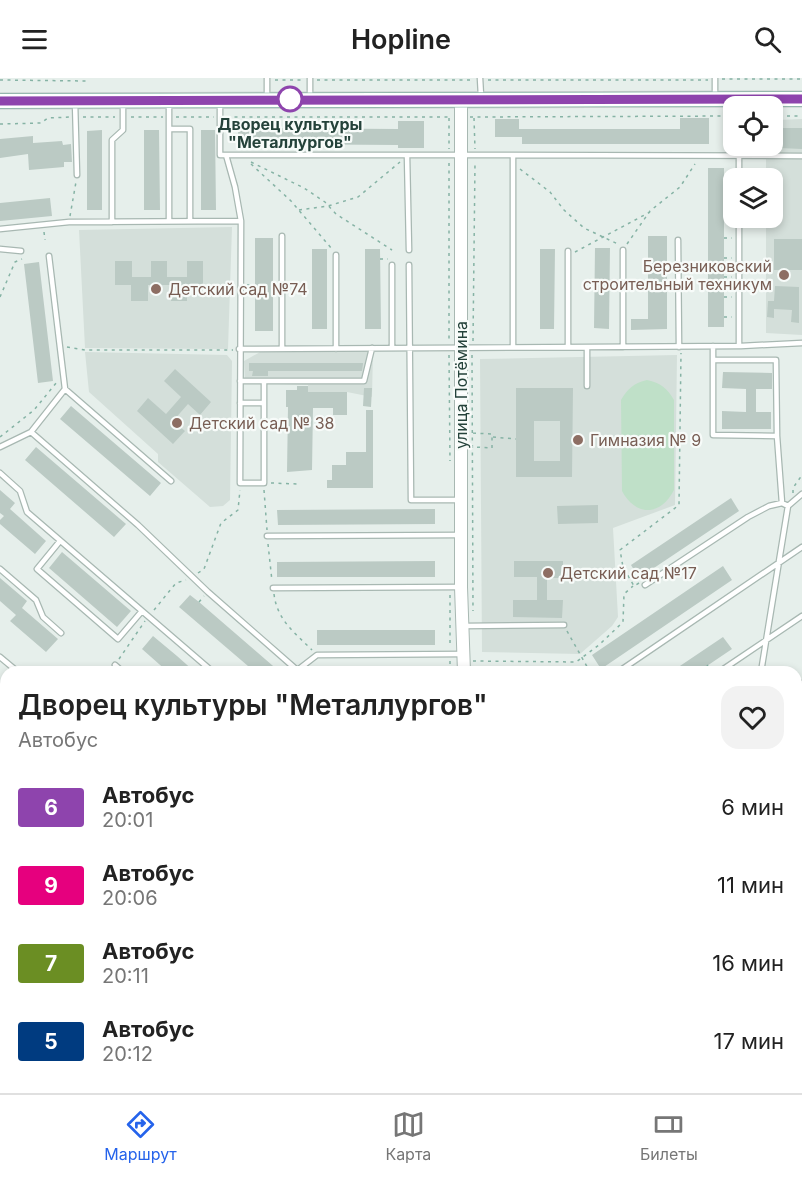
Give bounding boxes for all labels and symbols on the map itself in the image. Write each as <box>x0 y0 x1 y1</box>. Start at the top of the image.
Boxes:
marker: Дворец культуры "Металлургов" <box>277 86 303 112</box>
place label: Дворец культуры "Металлургов" <box>218 114 362 152</box>
place label: Березниковский строительный техникум <box>583 256 772 294</box>
marker: Березниковский строительный техникум <box>777 268 791 282</box>
place label: Детский сад №74 <box>168 279 308 299</box>
marker: Детский сад №74 <box>149 282 163 296</box>
street label: улица Потёмина <box>451 321 471 449</box>
place label: Детский сад № 38 <box>189 413 334 433</box>
marker: Детский сад № 38 <box>170 416 184 430</box>
place label: Гимназия № 9 <box>590 430 701 450</box>
marker: Гимназия № 9 <box>571 433 585 447</box>
place label: Детский сад №17 <box>560 563 697 583</box>
marker: Детский сад №17 <box>541 566 555 580</box>

